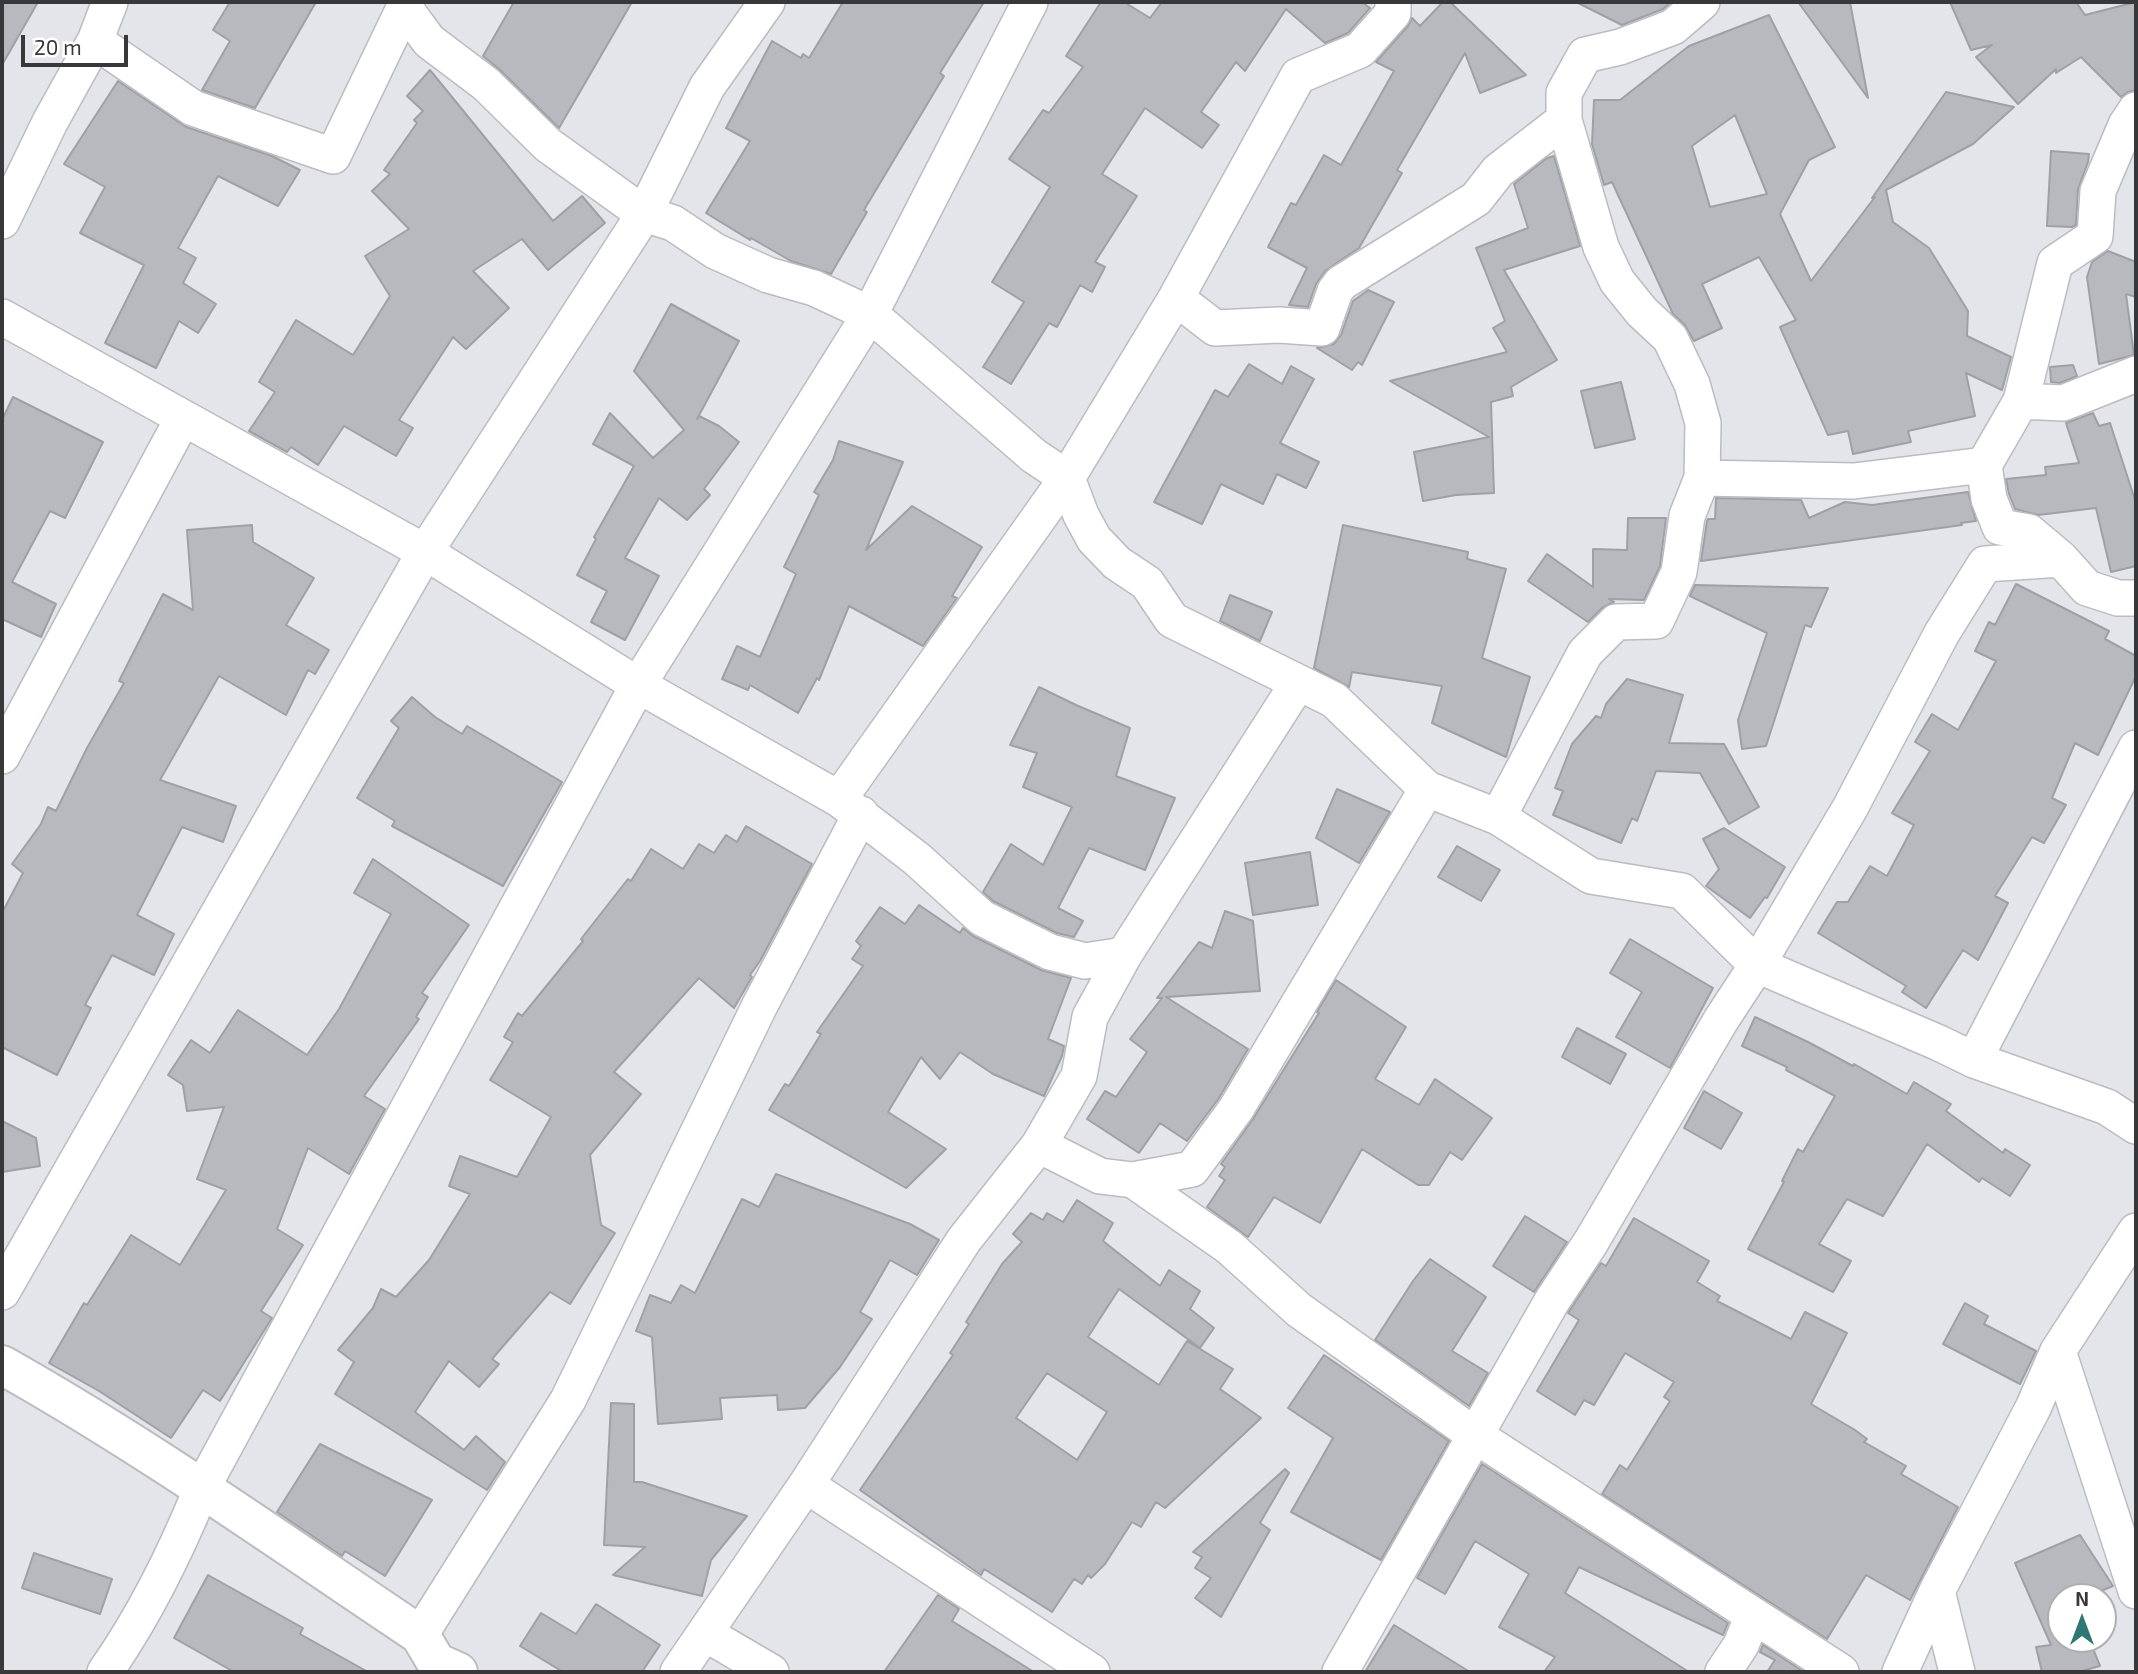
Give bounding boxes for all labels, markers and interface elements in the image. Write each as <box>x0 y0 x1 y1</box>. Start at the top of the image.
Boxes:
scale bar <box>24 21 131 65</box>
text: 20 m <box>34 34 82 59</box>
north arrow <box>2047 1583 2117 1653</box>
text: N <box>2075 1587 2089 1610</box>

